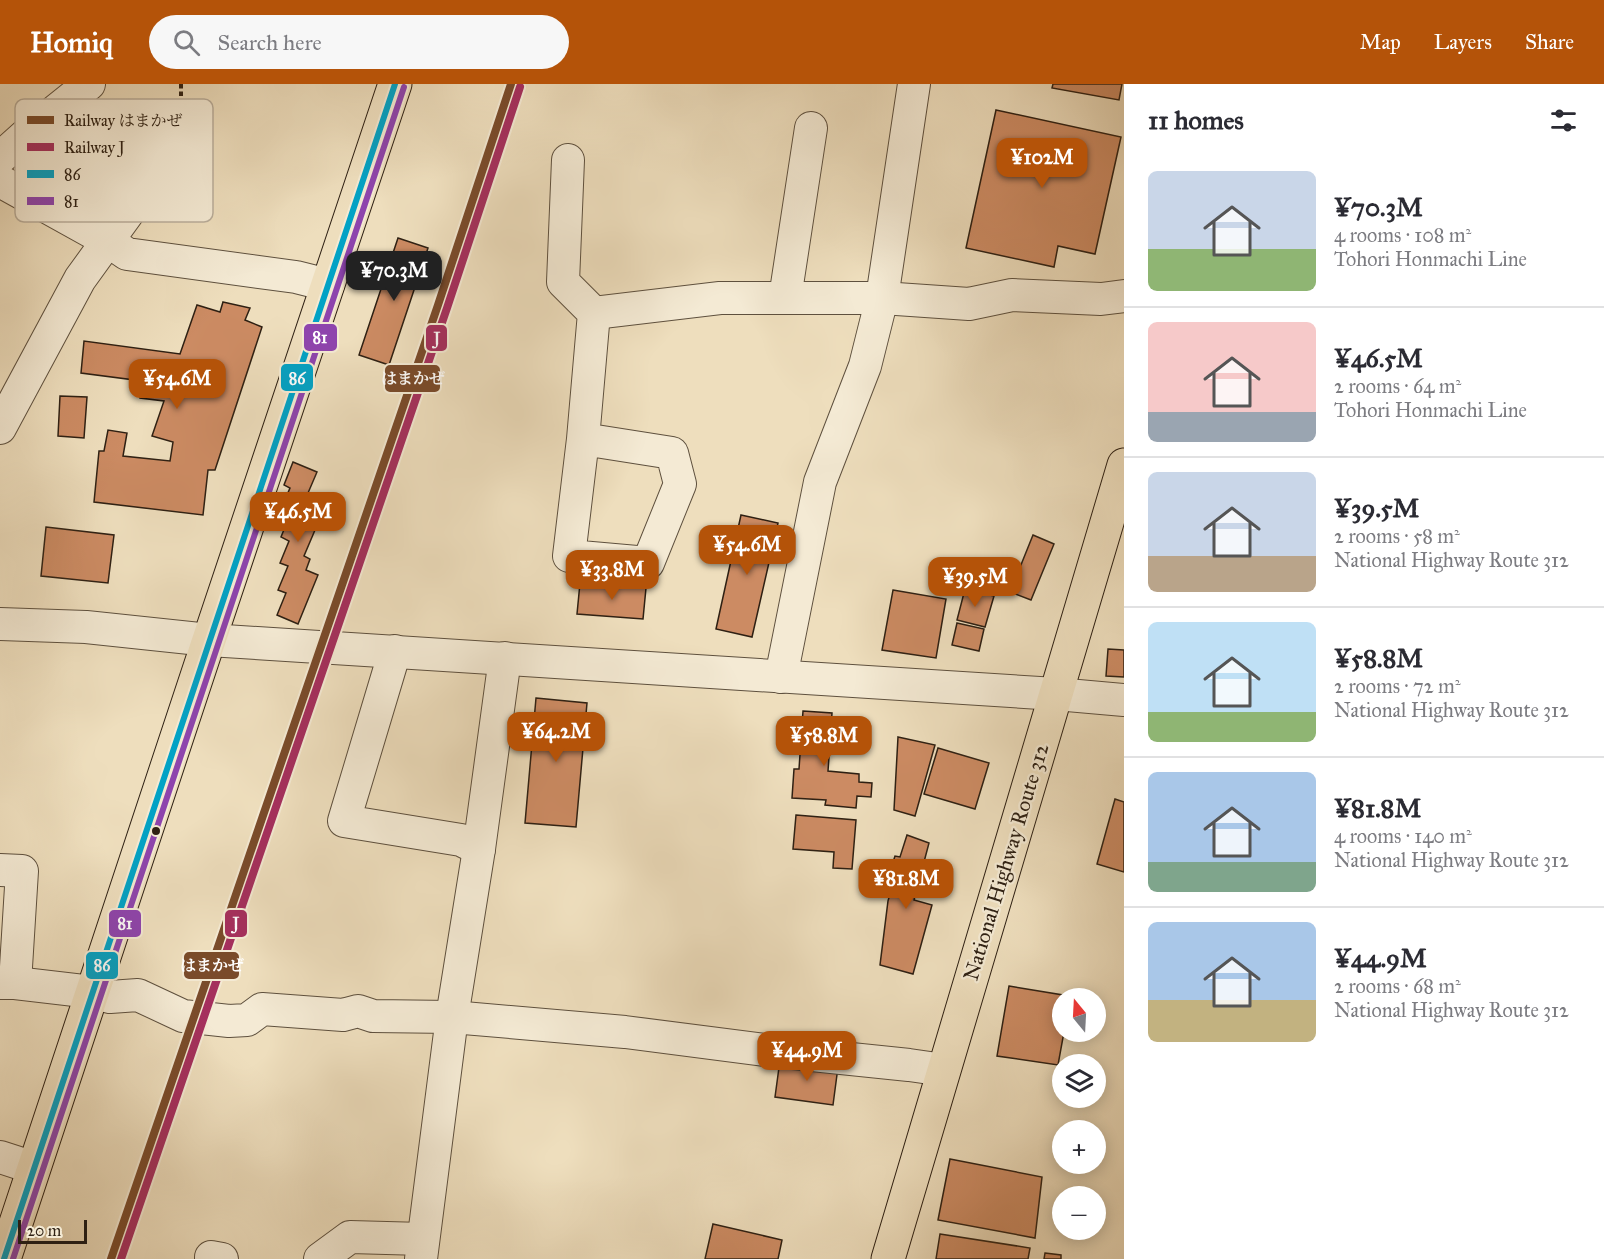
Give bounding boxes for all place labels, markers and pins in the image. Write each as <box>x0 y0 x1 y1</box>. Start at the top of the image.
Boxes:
pin: ¥102M <box>1000 138 1084 189</box>
pin: ¥70.3M <box>345 251 443 302</box>
pin: ¥54.6M <box>128 359 226 410</box>
pin: ¥46.5M <box>249 492 347 543</box>
pin: ¥54.6M <box>698 525 796 576</box>
pin: ¥33.8M <box>563 550 661 601</box>
pin: ¥39.5M <box>926 557 1024 608</box>
pin: ¥64.2M <box>507 712 605 763</box>
pin: ¥58.8M <box>775 716 873 767</box>
unlabelled marker <box>150 825 162 837</box>
pin: ¥81.8M <box>857 859 955 910</box>
pin: ¥44.9M <box>758 1031 856 1082</box>

